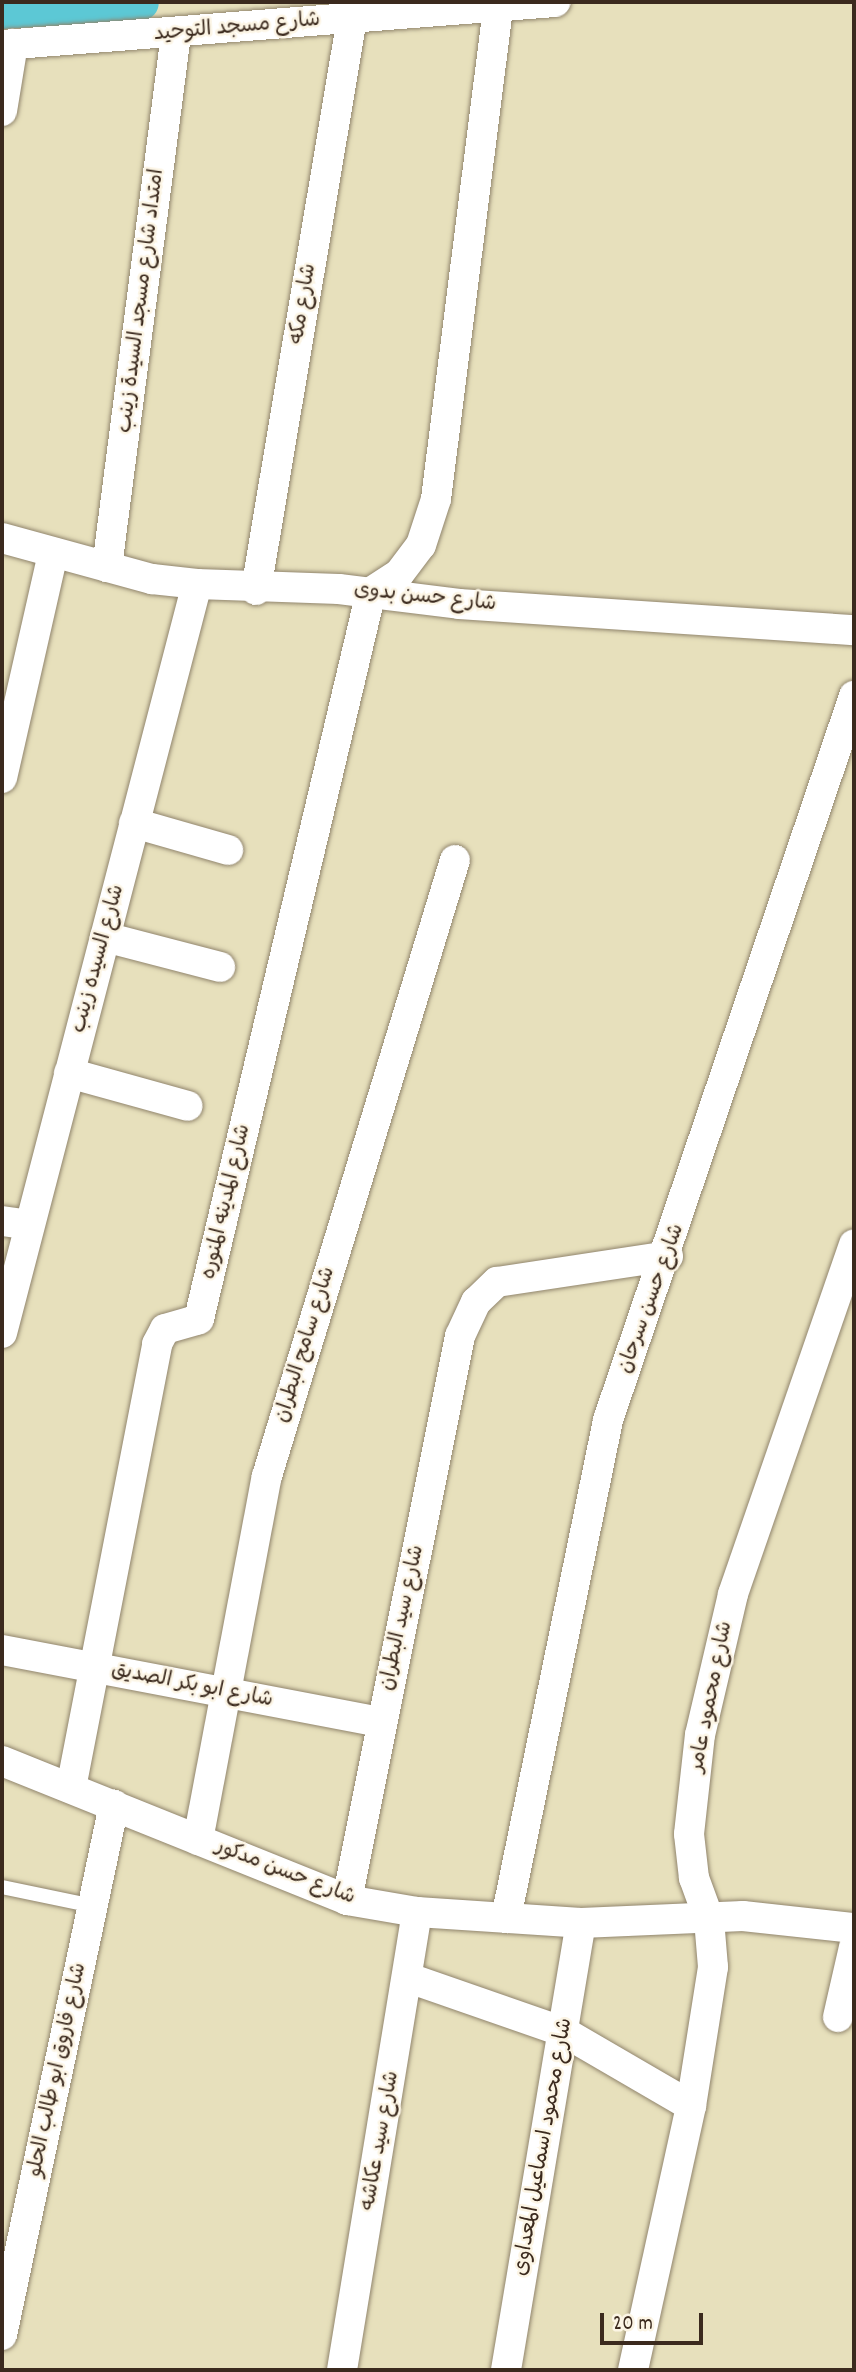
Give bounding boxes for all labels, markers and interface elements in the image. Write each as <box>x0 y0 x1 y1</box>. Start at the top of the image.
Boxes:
street label: شارع مسجد التوحيد <box>153 8 321 48</box>
street label: امتداد شارع مسجد السيدة زينب <box>113 168 171 434</box>
street label: شارع مكه <box>285 262 323 346</box>
street label: شارع حسن بدوى <box>353 578 497 618</box>
street label: شارع السيده زينب <box>67 882 131 1036</box>
street label: شارع المدينه المنوره <box>197 1122 257 1282</box>
street label: شارع حسن سرحان <box>613 1221 691 1377</box>
street label: شارع سامح البطران <box>270 1264 342 1426</box>
street label: شارع سيد البطران <box>375 1543 431 1693</box>
street label: شارع محمود عامر <box>685 1619 739 1775</box>
street label: شارع ابو بكر الصديق <box>109 1658 275 1714</box>
street label: شارع حسن مدكور <box>211 1835 359 1911</box>
street label: شارع فاروق ابو طالب الحلو <box>23 1961 93 2179</box>
street label: شارع محمود اسماعيل المعداوى <box>509 2016 579 2278</box>
street label: شارع سيد عكاشه <box>356 2069 406 2213</box>
scale bar <box>604 2298 707 2342</box>
text: 20 m <box>613 2310 653 2340</box>

